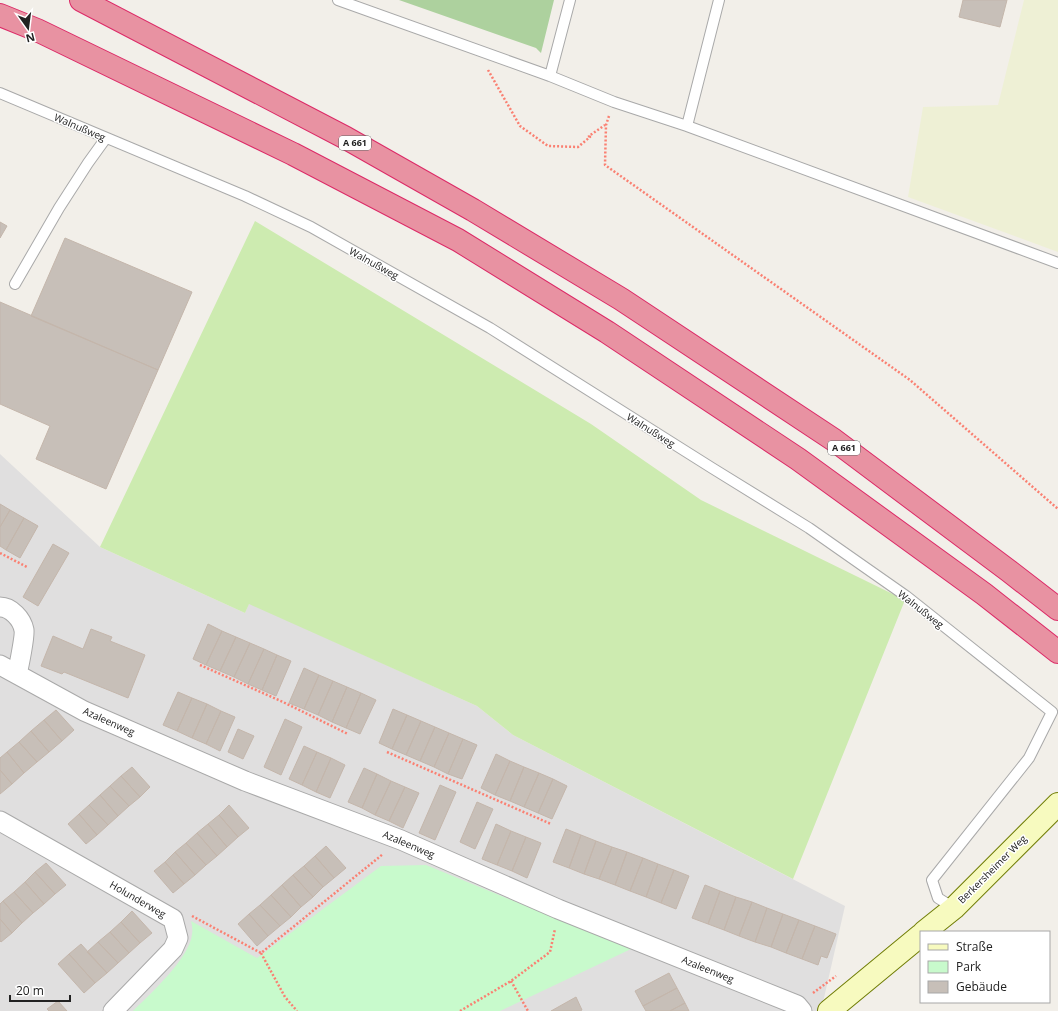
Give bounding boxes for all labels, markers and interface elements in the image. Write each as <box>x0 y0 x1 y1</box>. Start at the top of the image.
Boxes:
north arrow <box>8 8 48 48</box>
text: N <box>24 30 37 47</box>
street label: Walnußweg <box>52 110 108 144</box>
road number: A 661 <box>339 136 371 150</box>
street label: Walnußweg <box>347 244 402 283</box>
street label: Walnußweg <box>624 410 678 451</box>
road number: A 661 <box>828 441 860 455</box>
street label: Walnußweg <box>895 587 947 632</box>
street label: Azaleenweg <box>81 703 138 739</box>
street label: Azaleenweg <box>381 827 438 861</box>
street label: Berkersheimer Weg <box>955 831 1030 906</box>
street label: Holunderweg <box>107 877 169 921</box>
legend <box>920 931 1050 1003</box>
text: Straße <box>956 938 993 955</box>
street label: Azaleenweg <box>680 952 737 986</box>
text: Park <box>956 958 982 975</box>
scale bar <box>10 977 70 1003</box>
text: Gebäude <box>956 978 1007 995</box>
text: 20 m <box>16 982 44 999</box>

